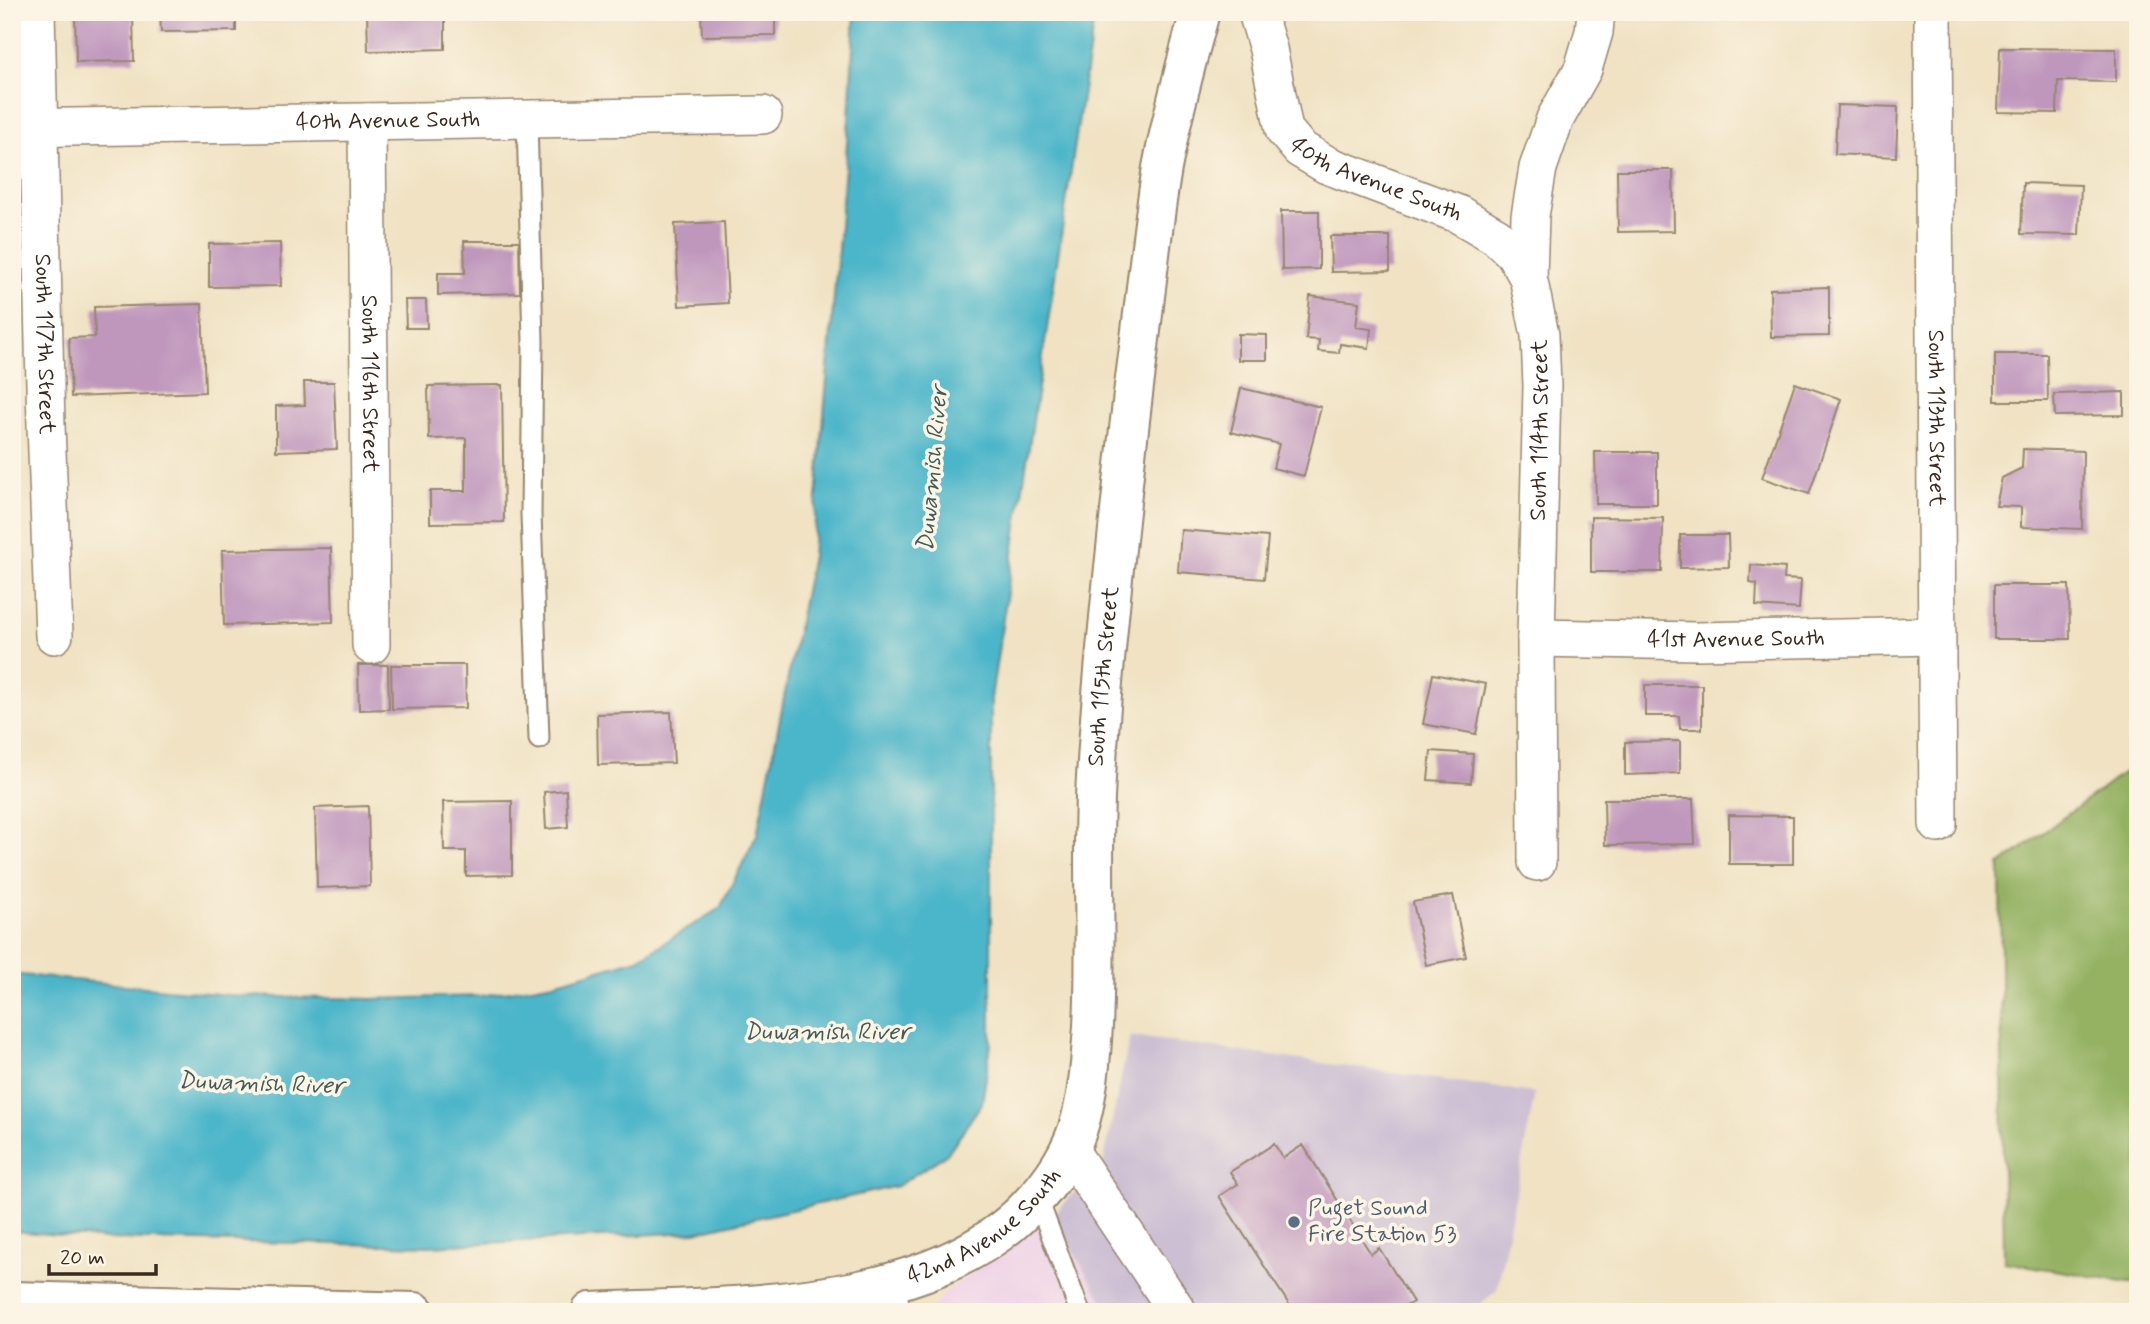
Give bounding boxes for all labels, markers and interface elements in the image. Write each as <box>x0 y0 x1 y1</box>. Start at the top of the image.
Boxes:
street label: 40th Avenue South <box>295 105 481 138</box>
street label: 40th Avenue South <box>1282 131 1466 229</box>
street label: South 117th Street <box>27 253 61 435</box>
street label: South 116th Street <box>353 295 385 474</box>
street label: South 113th Street <box>1920 329 1951 507</box>
street label: South 114th Street <box>1524 338 1557 521</box>
water label: Duwamish River <box>910 381 956 553</box>
street label: South 115th Street <box>1082 585 1127 767</box>
street label: 41st Avenue South <box>1647 623 1825 656</box>
water label: Duwamish River <box>744 1017 914 1048</box>
water label: Duwamish River <box>178 1066 348 1103</box>
street label: 42nd Avenue South <box>903 1163 1069 1292</box>
place label: Puget Sound Fire Station 53 <box>1308 1194 1457 1250</box>
marker: Puget Sound Fire Station 53 <box>1286 1214 1302 1230</box>
scale bar <box>49 1233 156 1277</box>
text: 20 m <box>60 1244 105 1272</box>

